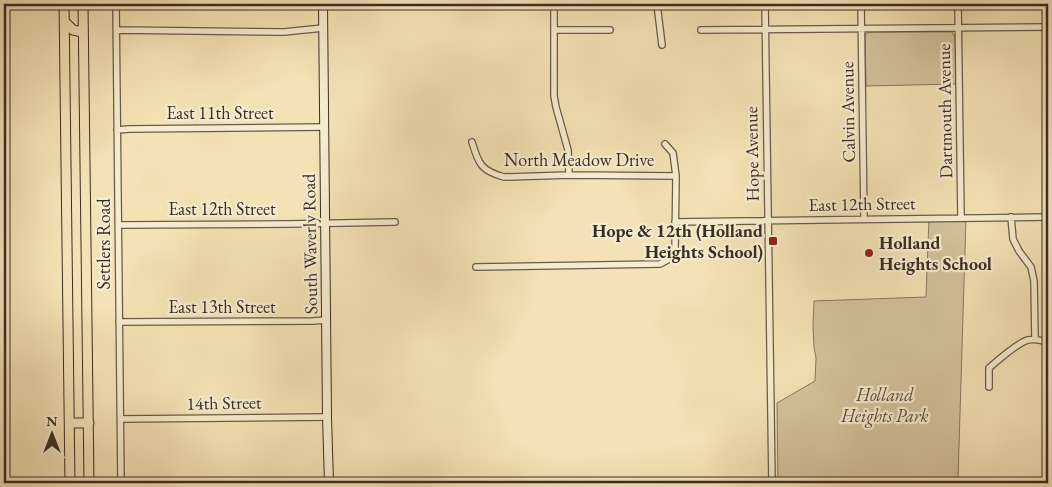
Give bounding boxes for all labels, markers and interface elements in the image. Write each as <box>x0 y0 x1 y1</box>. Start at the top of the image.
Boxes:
street label: Dartmouth Avenue <box>932 43 957 179</box>
street label: Calvin Avenue <box>835 61 860 163</box>
street label: East 11th Street <box>166 101 274 124</box>
street label: Hope Avenue <box>739 106 764 202</box>
street label: North Meadow Drive <box>504 148 654 171</box>
street label: South Waverly Road <box>297 173 322 315</box>
street label: East 12th Street <box>808 191 916 216</box>
street label: East 12th Street <box>168 197 276 220</box>
street label: Settlers Road <box>92 198 115 290</box>
place label: Hope & 12th (Holland Heights School) <box>592 219 763 263</box>
place label: Holland Heights School <box>879 231 992 275</box>
marker: Hope & 12th (Holland Heights School) <box>767 235 779 247</box>
marker: Holland Heights School <box>863 247 875 259</box>
street label: East 13th Street <box>168 295 276 318</box>
park label: Holland Heights Park <box>840 383 929 428</box>
street label: 14th Street <box>186 390 262 415</box>
north arrow <box>28 410 78 460</box>
text: N <box>46 412 58 430</box>

